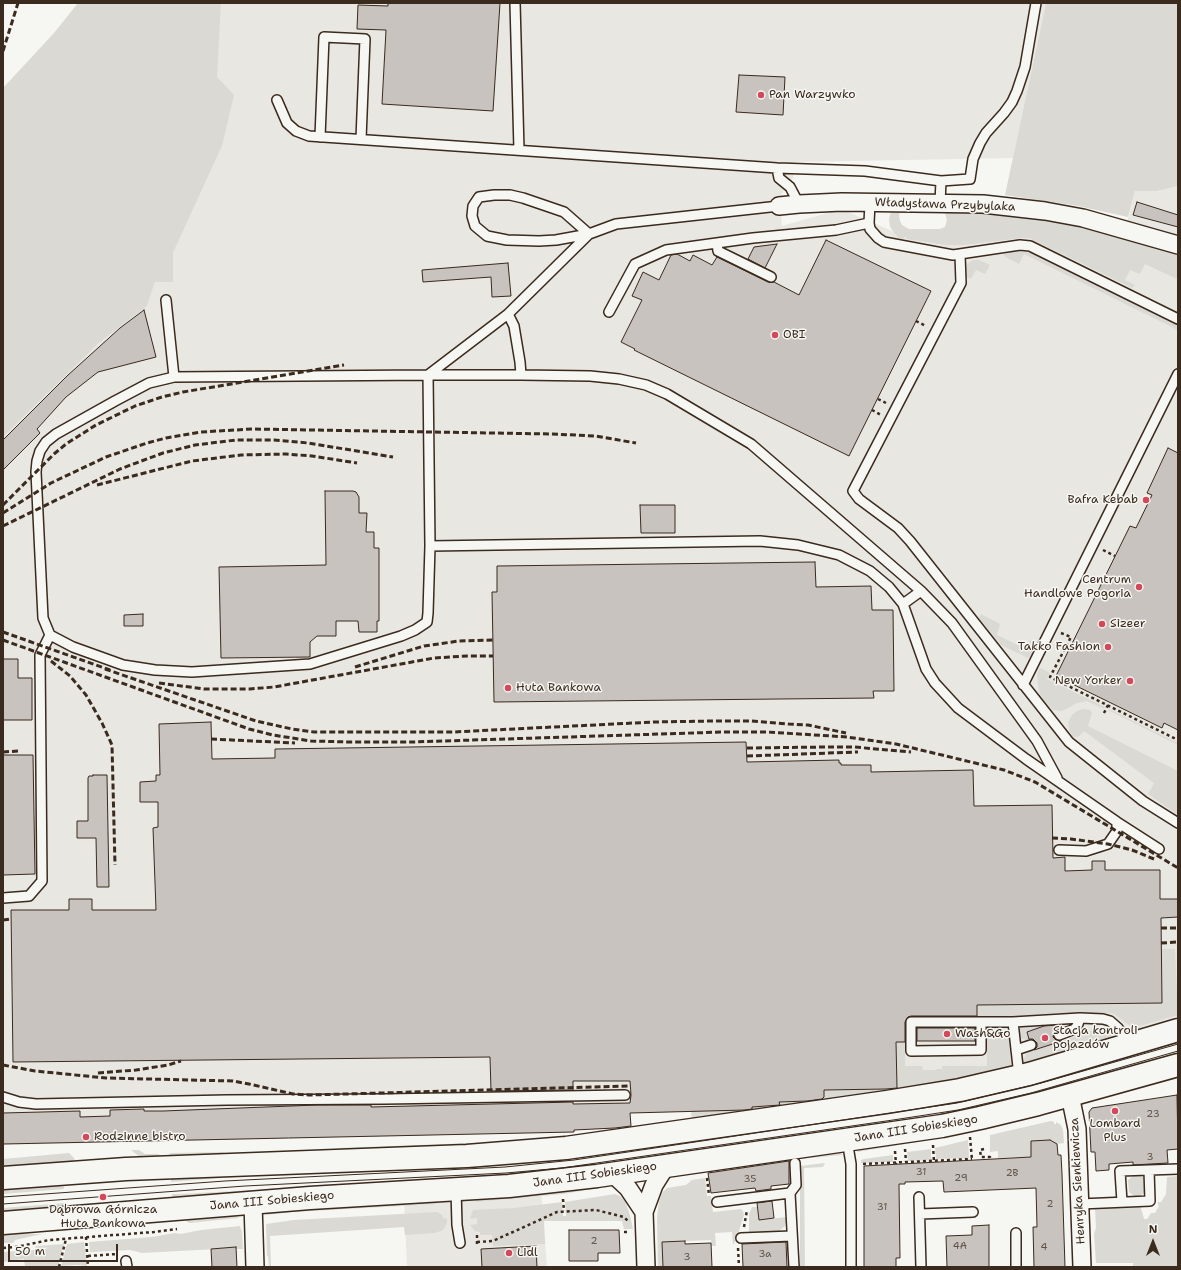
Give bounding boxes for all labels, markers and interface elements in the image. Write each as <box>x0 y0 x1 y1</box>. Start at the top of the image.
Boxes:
place label: Pan Warzywko <box>769 88 855 102</box>
marker: Pan Warzywko <box>756 90 766 100</box>
street label: Władysława Przybylaka <box>874 195 1016 215</box>
place label: OBI <box>783 328 805 342</box>
marker: OBI <box>770 330 780 340</box>
place label: Bafra Kebab <box>1068 493 1138 507</box>
marker: Bafra Kebab <box>1141 495 1151 505</box>
place label: Centrum Handlowe Pogoria <box>1024 573 1131 601</box>
marker: Centrum Handlowe Pogoria <box>1134 582 1144 592</box>
place label: Sizeer <box>1110 617 1146 631</box>
marker: Sizeer <box>1097 619 1107 629</box>
place label: Takko Fashion <box>1018 640 1100 654</box>
marker: Takko Fashion <box>1103 642 1113 652</box>
place label: New Yorker <box>1055 674 1122 688</box>
marker: New Yorker <box>1125 676 1135 686</box>
place label: Huta Bankowa <box>516 681 601 695</box>
marker: Huta Bankowa <box>503 683 513 693</box>
place label: Stacja kontroli pojazdów <box>1053 1024 1138 1052</box>
place label: Wash&Go <box>955 1027 1011 1041</box>
marker: Wash&Go <box>942 1029 952 1039</box>
marker: Stacja kontroli pojazdów <box>1040 1033 1050 1043</box>
marker: Lombard Plus <box>1110 1106 1120 1116</box>
house number: 23 <box>1146 1108 1160 1120</box>
street label: Jana III Sobieskiego <box>853 1112 979 1146</box>
street label: Henryka Sienkiewicza <box>1067 1117 1089 1245</box>
place label: Lombard Plus <box>1090 1117 1140 1145</box>
place label: Rodzinne bistro <box>94 1130 186 1144</box>
marker: Rodzinne bistro <box>81 1132 91 1142</box>
house number: 3 <box>1147 1151 1153 1163</box>
street label: Jana III Sobieskiego <box>532 1159 658 1191</box>
house number: 31 <box>916 1166 926 1178</box>
house number: 2B <box>1006 1167 1018 1179</box>
house number: 29 <box>954 1172 968 1184</box>
house number: 35 <box>744 1173 756 1185</box>
street label: Jana III Sobieskiego <box>209 1188 335 1214</box>
marker: Dąbrowa Górnicza Huta Bankowa <box>98 1192 108 1202</box>
house number: 2 <box>1047 1198 1053 1210</box>
house number: 31 <box>877 1201 887 1213</box>
place label: Dąbrowa Górnicza Huta Bankowa <box>49 1203 157 1231</box>
north arrow <box>1133 1222 1173 1262</box>
text: N <box>1149 1222 1157 1237</box>
house number: 2 <box>591 1235 597 1247</box>
scale bar <box>10 1236 120 1262</box>
house number: 4A <box>953 1240 967 1252</box>
house number: 4 <box>1041 1241 1047 1253</box>
text: 50 m <box>15 1243 45 1259</box>
place label: Lidl <box>517 1246 538 1260</box>
marker: Lidl <box>504 1248 514 1258</box>
house number: 3a <box>758 1248 772 1260</box>
house number: 3 <box>684 1251 690 1263</box>

